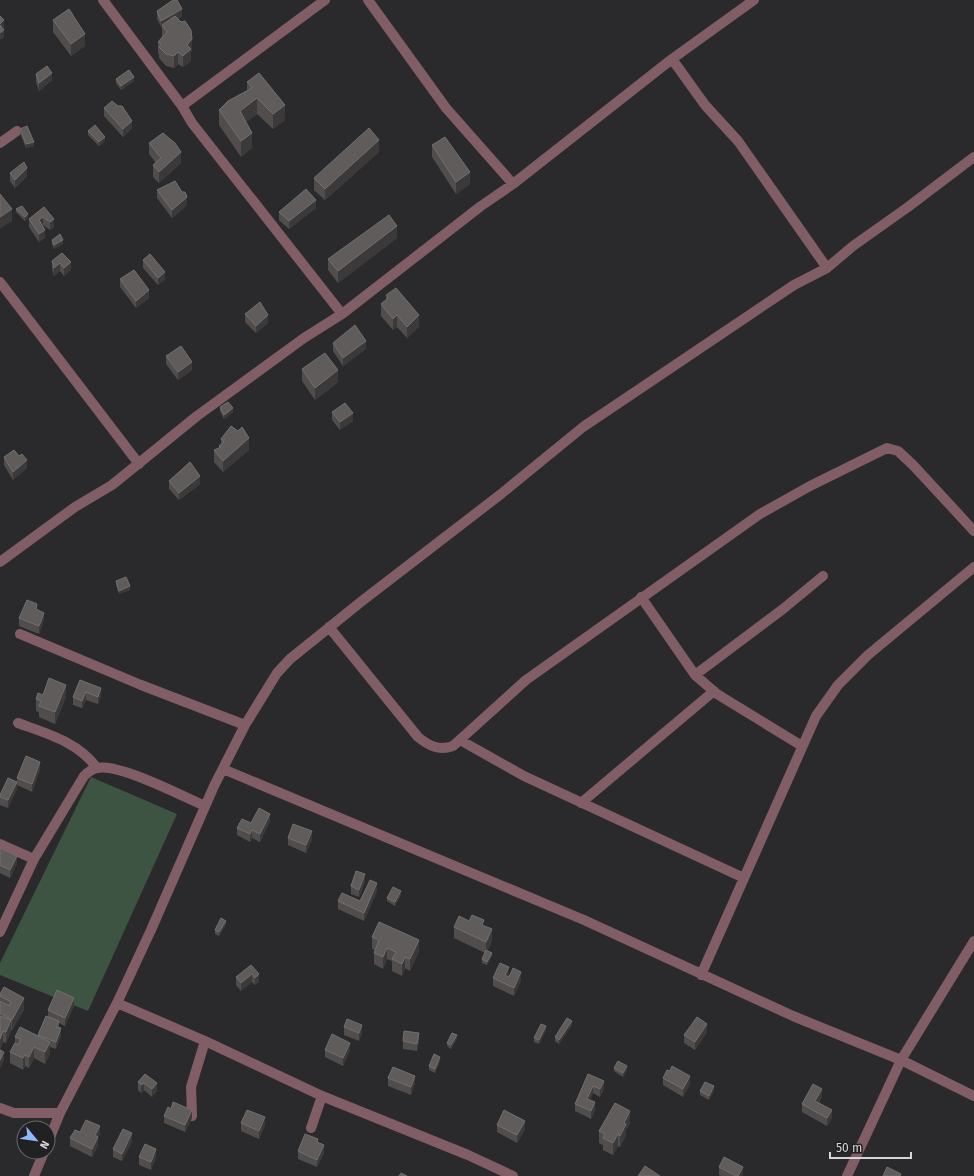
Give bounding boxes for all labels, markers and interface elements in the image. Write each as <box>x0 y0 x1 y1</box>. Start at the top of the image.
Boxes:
north arrow <box>16 1120 56 1160</box>
scale bar <box>830 1134 911 1160</box>
text: N <box>37 1138 52 1151</box>
text: 50 m <box>836 1141 862 1155</box>

